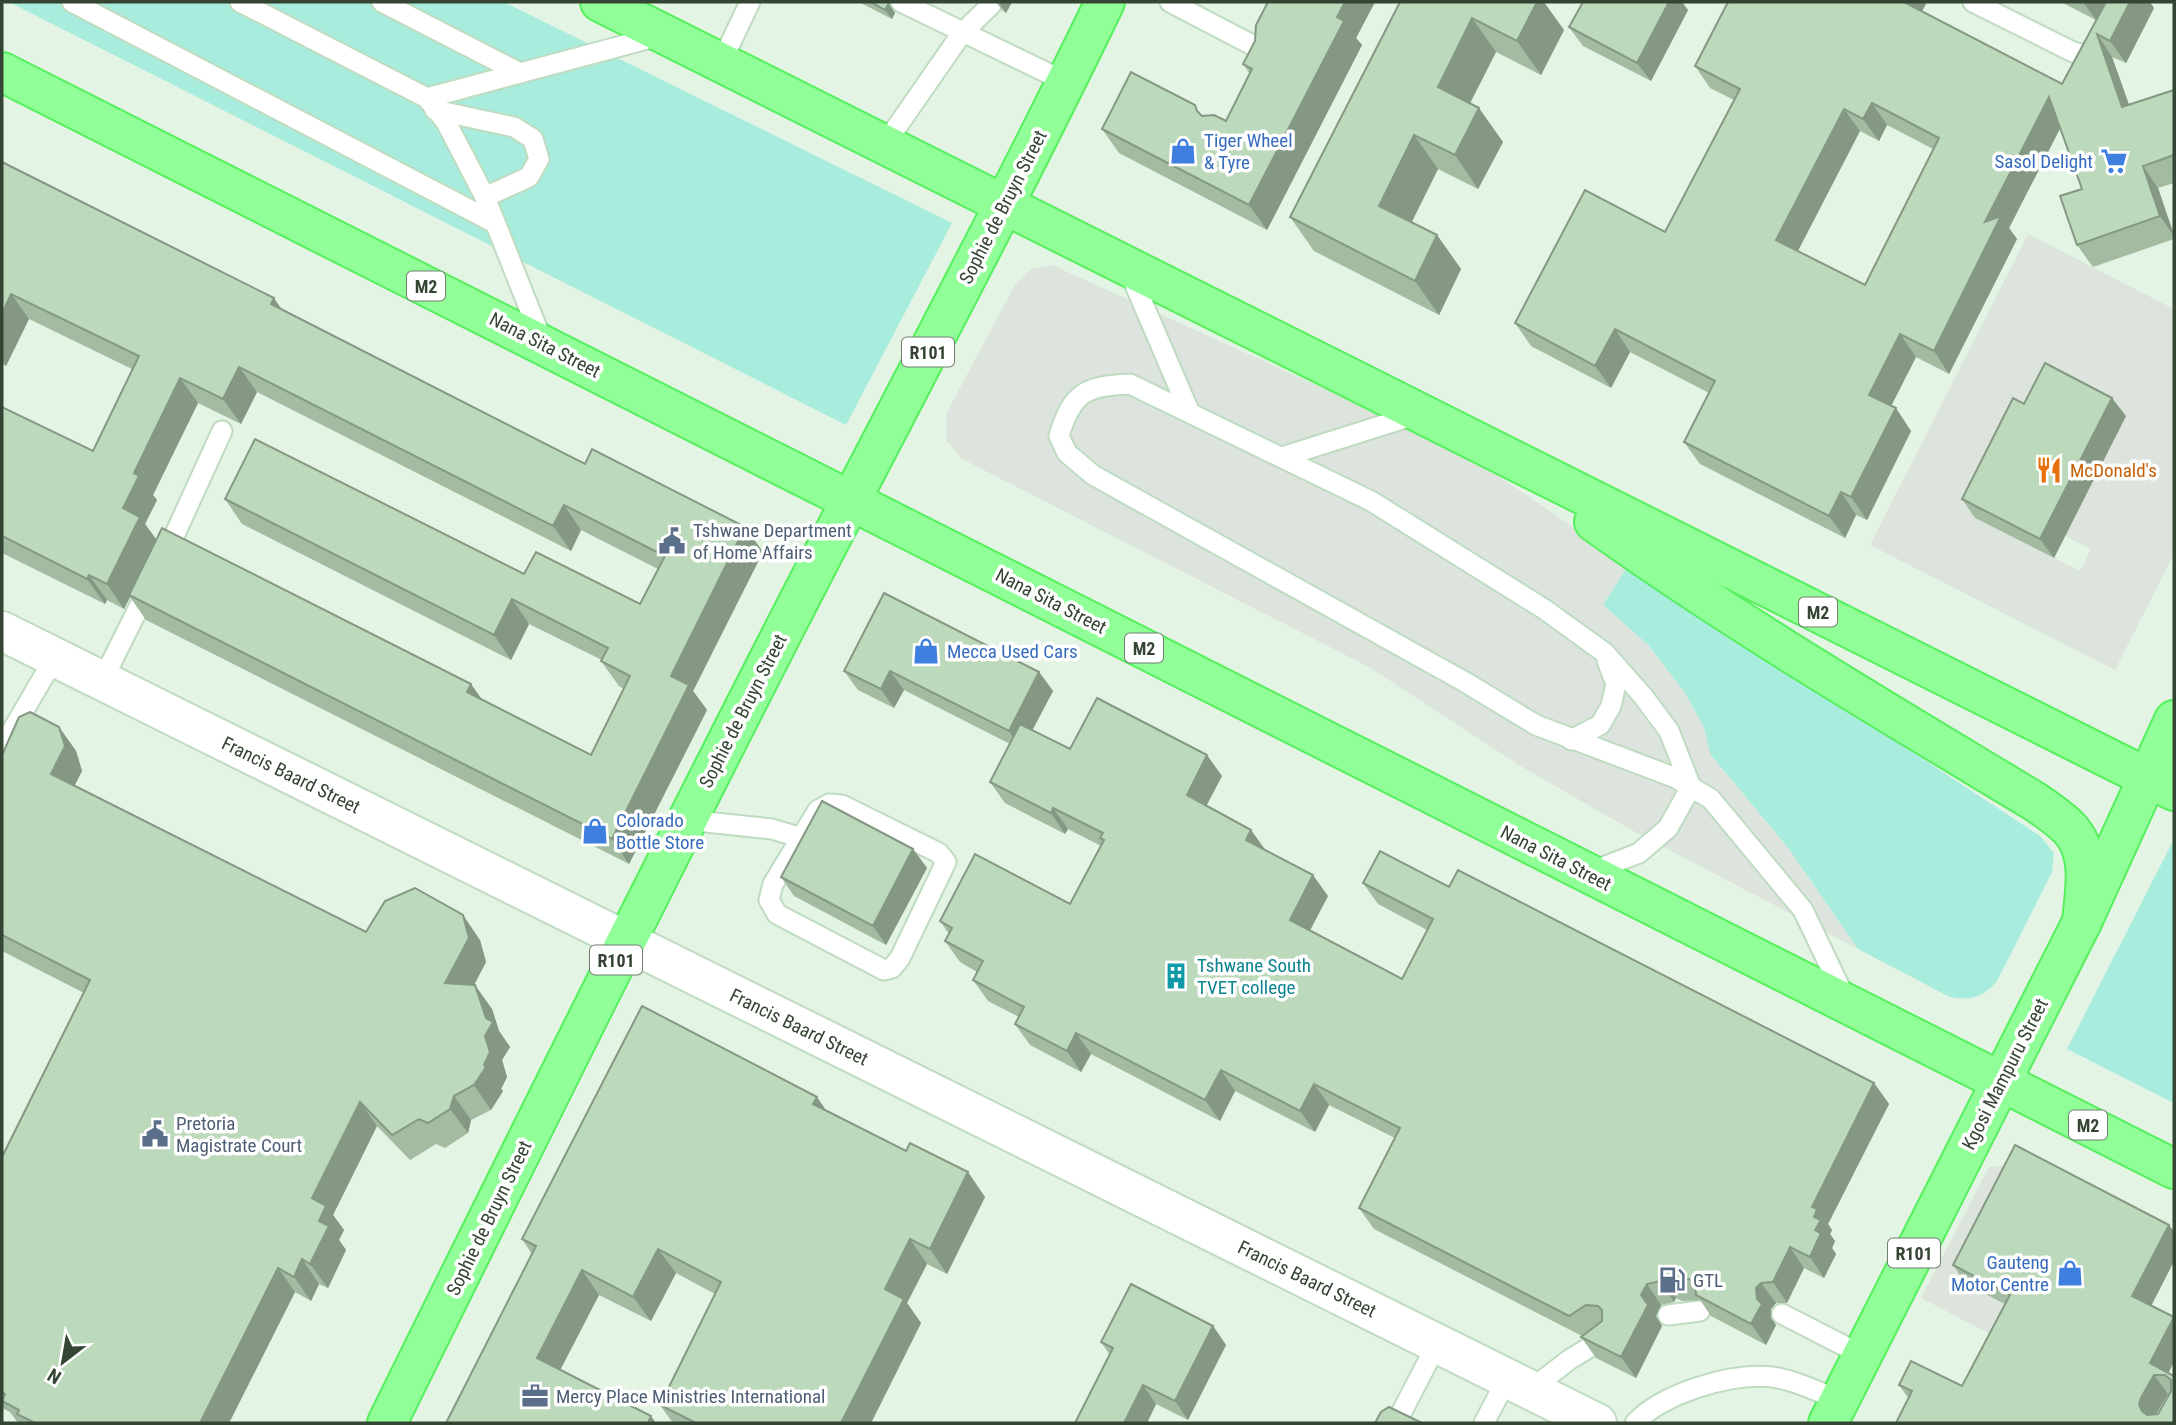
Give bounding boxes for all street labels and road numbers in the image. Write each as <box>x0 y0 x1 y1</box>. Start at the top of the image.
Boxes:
street label: Sophie de Bruyn Street <box>954 126 1052 288</box>
road number: M2 <box>407 272 445 300</box>
street label: Nana Sita Street <box>486 307 604 383</box>
road number: R101 <box>902 338 954 366</box>
street label: Nana Sita Street <box>992 563 1110 639</box>
road number: M2 <box>1799 598 1837 626</box>
street label: Sophie de Bruyn Street <box>694 630 792 792</box>
road number: M2 <box>1125 634 1163 662</box>
street label: Francis Baard Street <box>218 732 364 818</box>
street label: Nana Sita Street <box>1497 820 1615 896</box>
road number: R101 <box>590 945 642 974</box>
street label: Francis Baard Street <box>726 984 872 1070</box>
street label: Kgosi Mampuru Street <box>1957 995 2053 1153</box>
road number: M2 <box>2069 1110 2107 1140</box>
street label: Sophie de Bruyn Street <box>441 1137 537 1299</box>
street label: Francis Baard Street <box>1234 1236 1380 1322</box>
road number: R101 <box>1888 1238 1940 1268</box>

